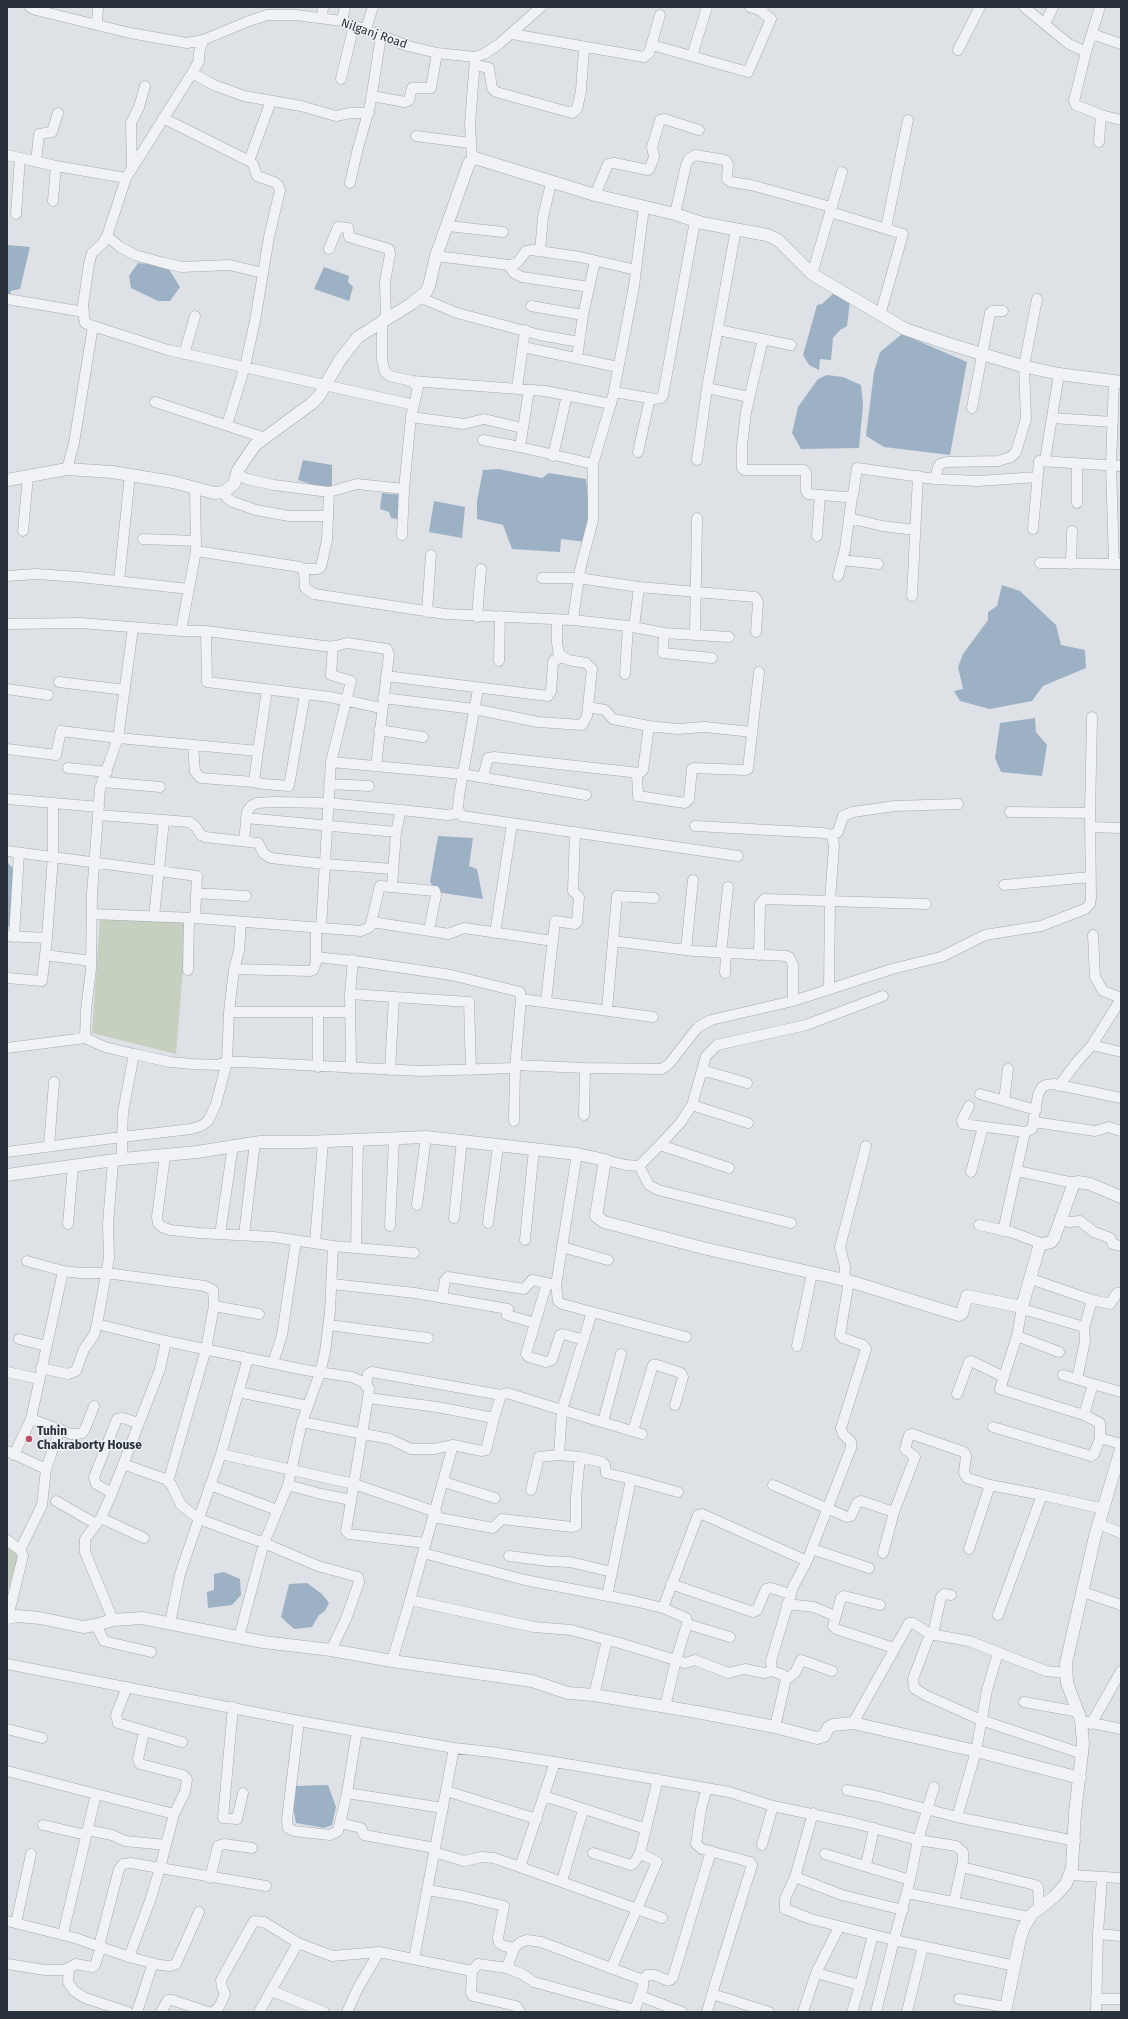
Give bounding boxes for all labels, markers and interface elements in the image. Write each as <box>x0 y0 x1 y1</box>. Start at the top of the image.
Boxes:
street label: Nilganj Road <box>339 16 409 52</box>
place label: Tuhin Chakraborty House <box>37 1425 142 1453</box>
marker: Tuhin Chakraborty House <box>24 1434 34 1444</box>

